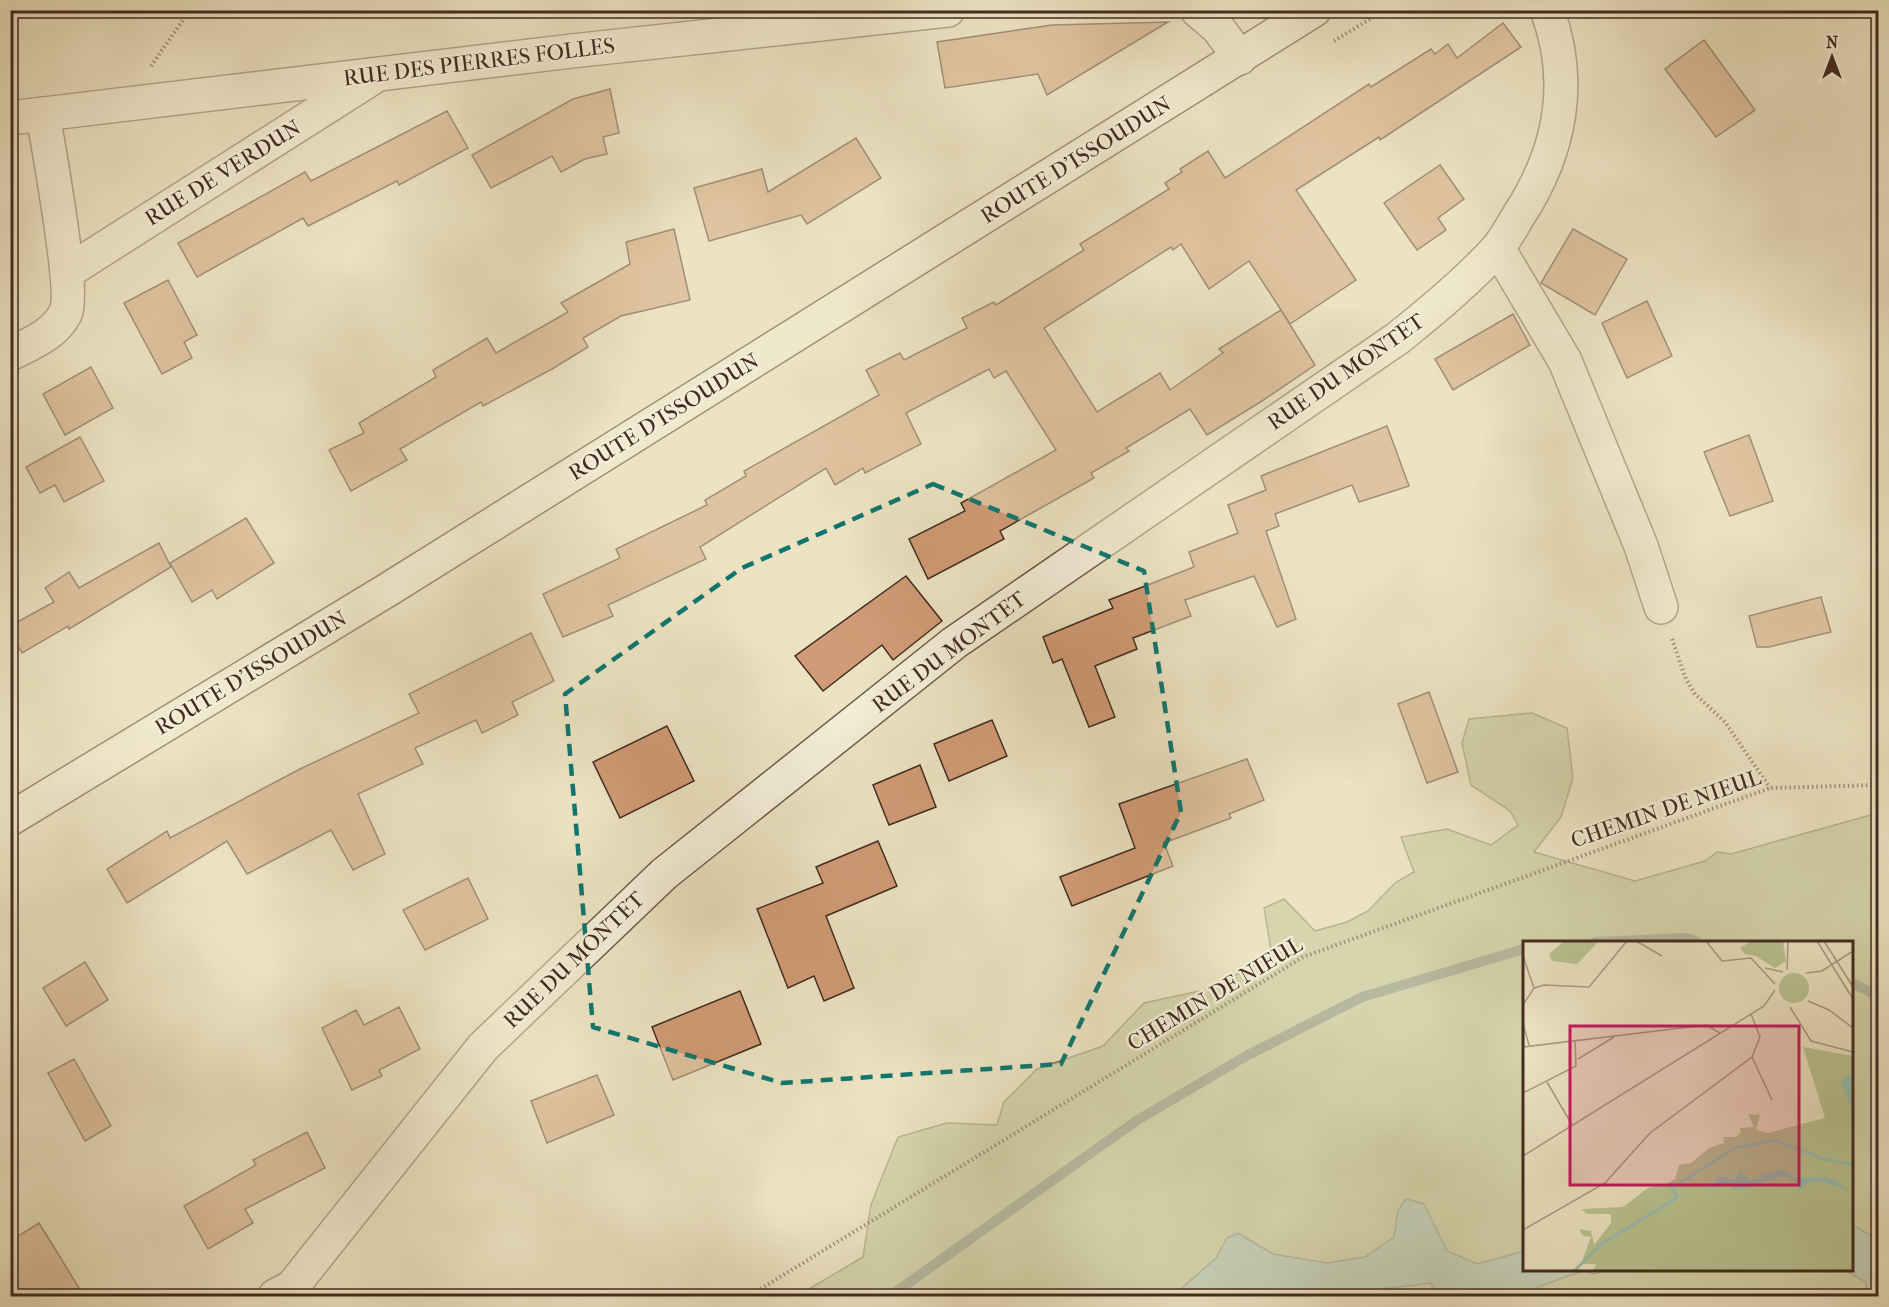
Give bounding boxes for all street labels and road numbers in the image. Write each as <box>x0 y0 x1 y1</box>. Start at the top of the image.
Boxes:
street label: RUE DES PIERRES FOLLES <box>342 32 616 92</box>
street label: ROUTE D'ISSOUDUN <box>976 91 1176 229</box>
street label: RUE DE VERDUN <box>140 114 306 231</box>
street label: RUE DU MONTET <box>1263 307 1430 436</box>
street label: ROUTE D'ISSOUDUN <box>564 348 764 486</box>
street label: RUE DU MONTET <box>867 585 1032 718</box>
street label: ROUTE D'ISSOUDUN <box>150 605 352 741</box>
street label: CHEMIN DE NIEUL <box>1567 764 1765 854</box>
street label: RUE DU MONTET <box>498 885 651 1034</box>
street label: CHEMIN DE NIEUL <box>1123 931 1308 1057</box>

